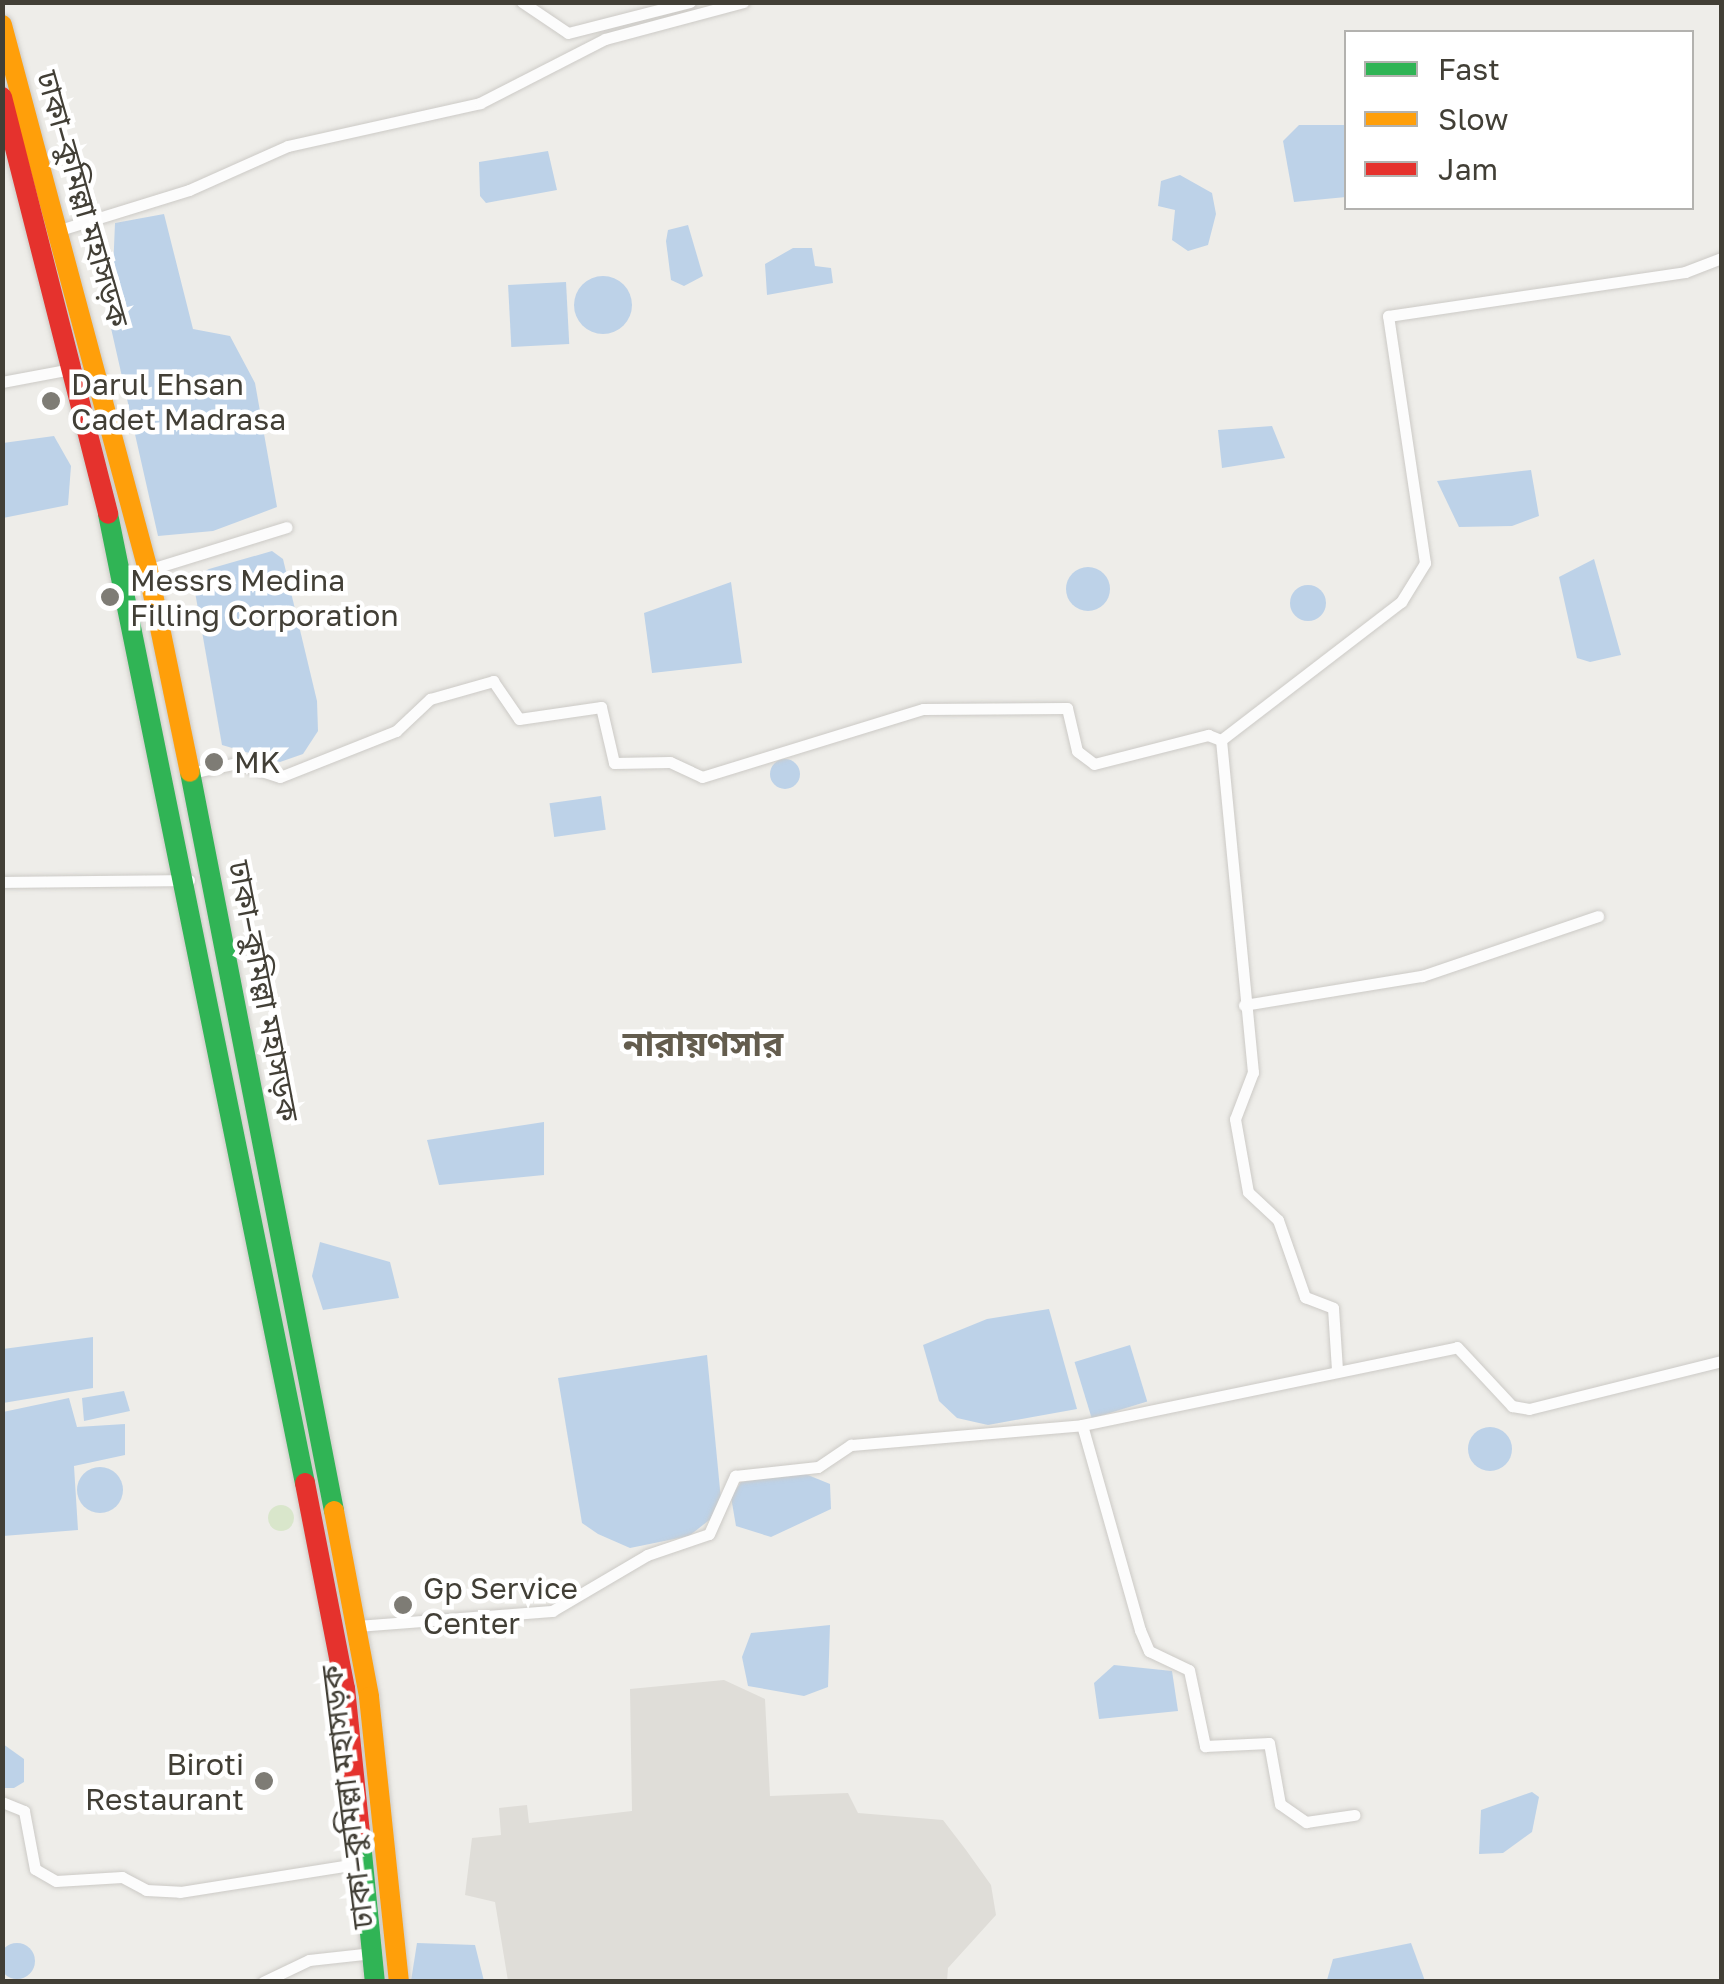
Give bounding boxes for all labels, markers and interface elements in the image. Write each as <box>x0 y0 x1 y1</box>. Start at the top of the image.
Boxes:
legend <box>1344 30 1694 210</box>
text: Fast <box>1438 51 1500 87</box>
street label: ঢাকা–কুমিল্লা মহাসড়ক <box>29 67 137 331</box>
text: Slow <box>1438 101 1509 137</box>
text: Jam <box>1438 151 1498 187</box>
place label: Darul Ehsan Cadet Madrasa <box>71 366 286 436</box>
marker: Darul Ehsan Cadet Madrasa <box>40 390 62 412</box>
place label: Messrs Medina Filling Corporation <box>130 562 399 632</box>
marker: Messrs Medina Filling Corporation <box>99 586 121 608</box>
place label: MK <box>234 744 280 780</box>
marker: MK <box>203 751 225 773</box>
street label: ঢাকা–কুমিল্লা মহাসড়ক <box>221 857 307 1125</box>
district label: নারায়ণসার <box>623 1022 783 1064</box>
place label: Gp Service Center <box>423 1570 578 1640</box>
marker: Gp Service Center <box>392 1594 414 1616</box>
street label: ঢাকা–কুমিল্লা মহাসড়ক <box>313 1663 381 1931</box>
place label: Biroti Restaurant <box>85 1746 244 1816</box>
marker: Biroti Restaurant <box>253 1770 275 1792</box>

